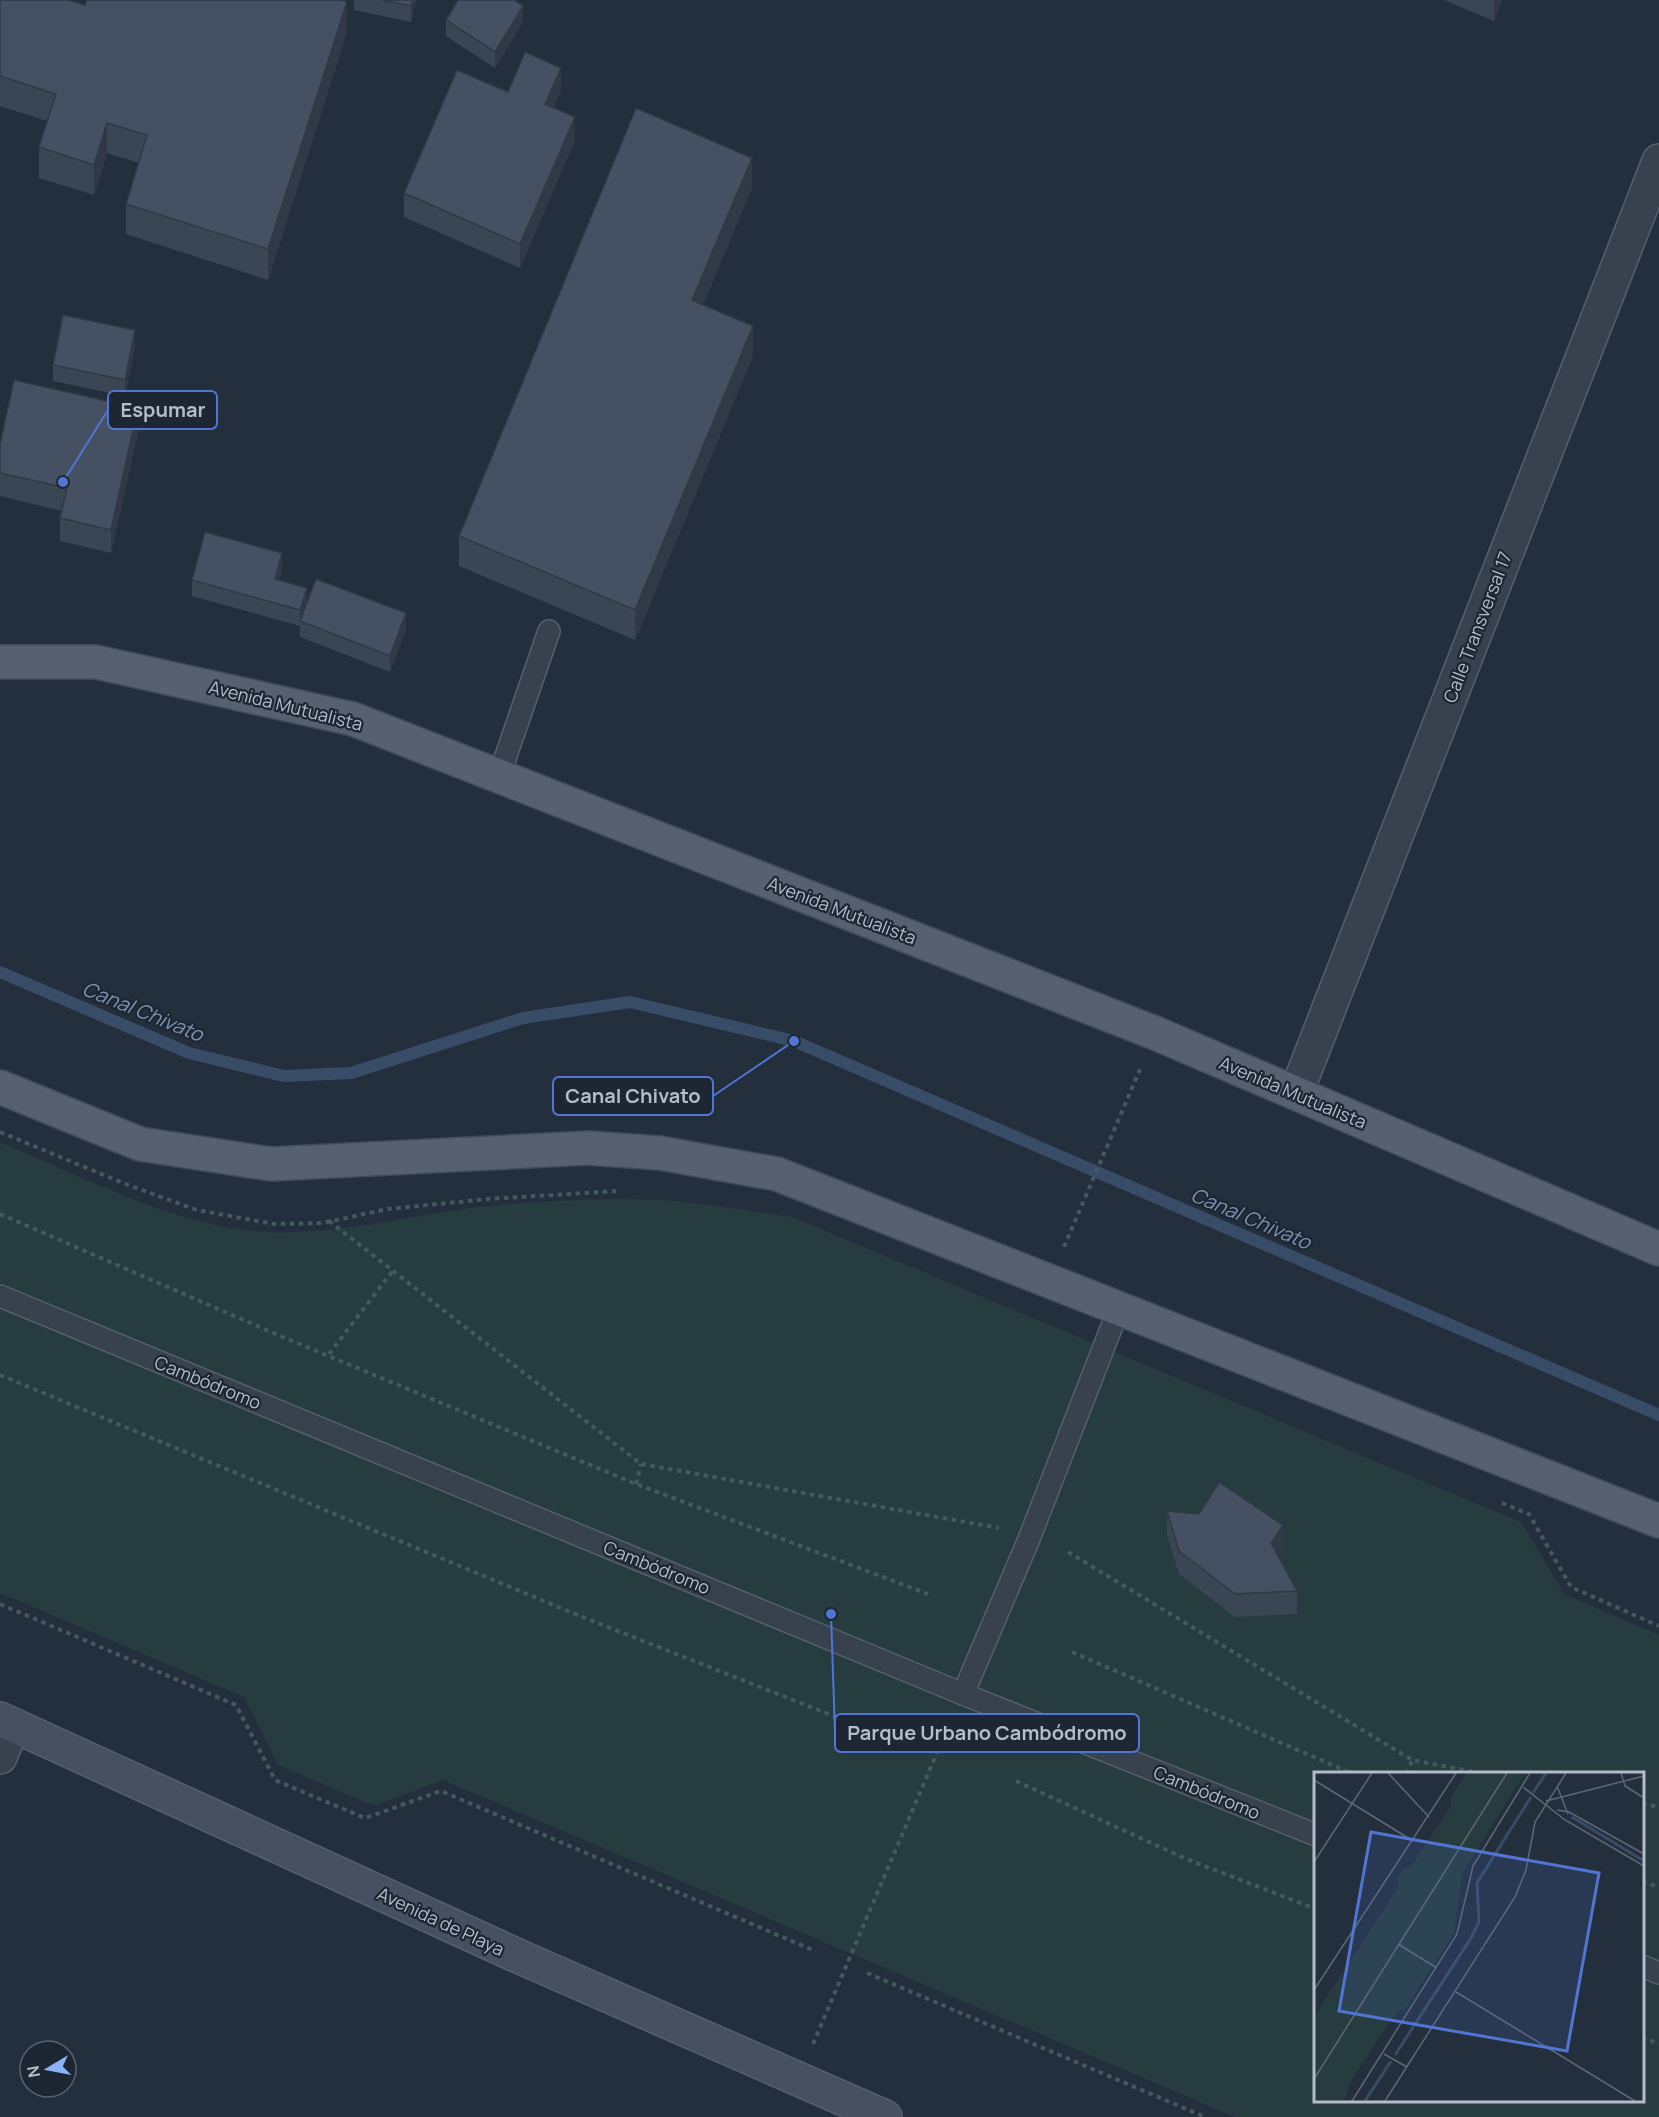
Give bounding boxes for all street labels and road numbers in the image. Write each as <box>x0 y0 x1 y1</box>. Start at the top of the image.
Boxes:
street label: Calle Transversal 17 <box>1437 548 1517 706</box>
street label: Avenida Mutualista <box>207 674 365 736</box>
street label: Avenida Mutualista <box>764 871 920 949</box>
street label: Avenida Mutualista <box>1216 1050 1370 1134</box>
street label: Cambódromo <box>151 1350 265 1414</box>
street label: Cambódromo <box>600 1535 714 1599</box>
street label: Cambódromo <box>1150 1760 1264 1824</box>
street label: Avenida de Playa <box>374 1881 508 1961</box>

